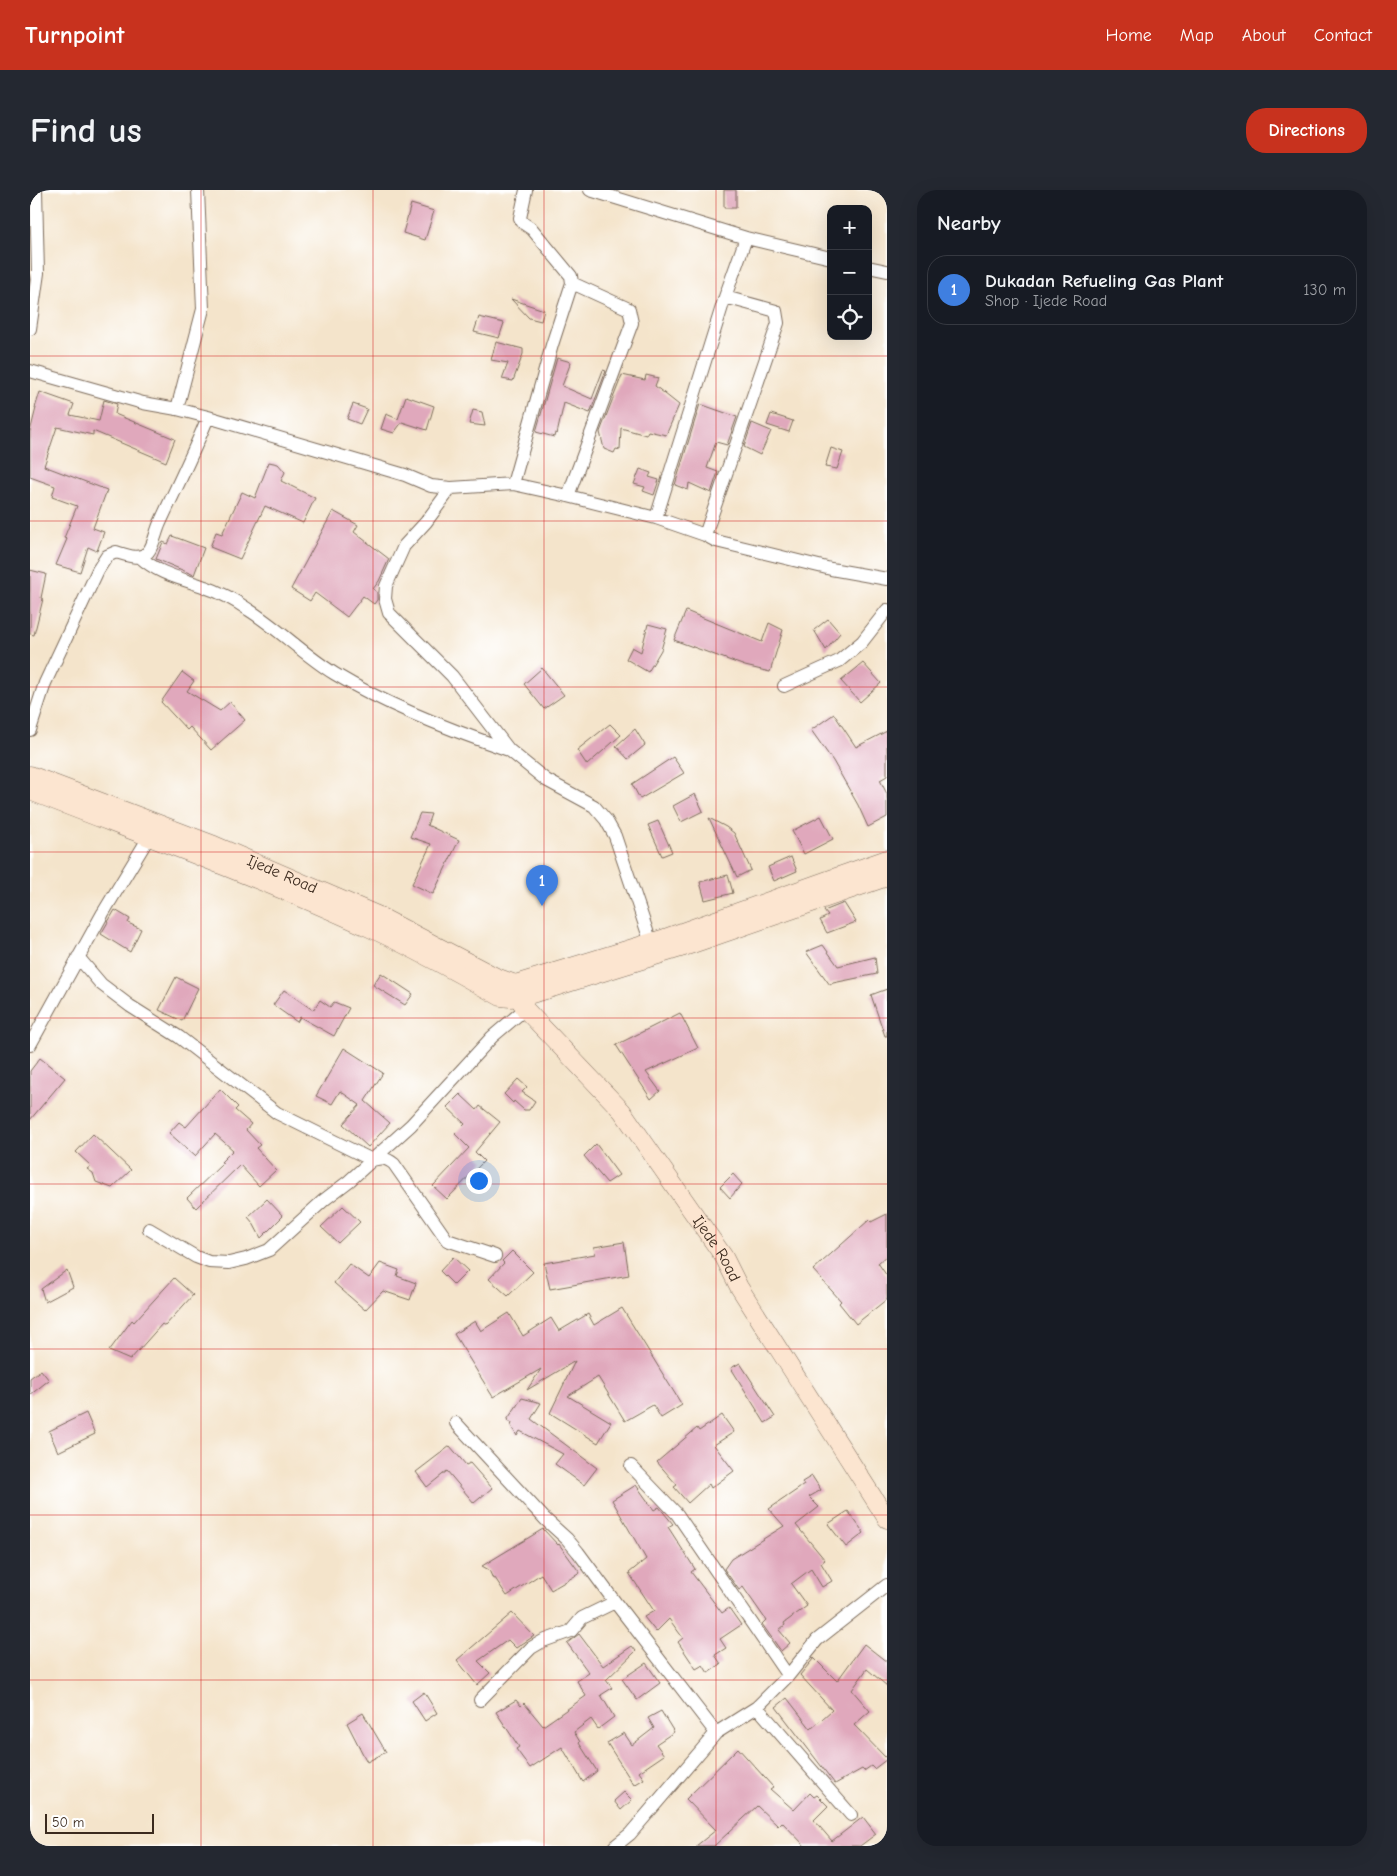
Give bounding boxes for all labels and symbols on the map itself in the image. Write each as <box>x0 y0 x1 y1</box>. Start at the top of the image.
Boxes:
street label: Ijede Road <box>244 851 320 897</box>
pin: 1 <box>526 865 558 906</box>
your location <box>466 1168 492 1194</box>
street label: Ijede Road <box>689 1212 744 1285</box>
scale bar <box>45 1811 154 1834</box>

